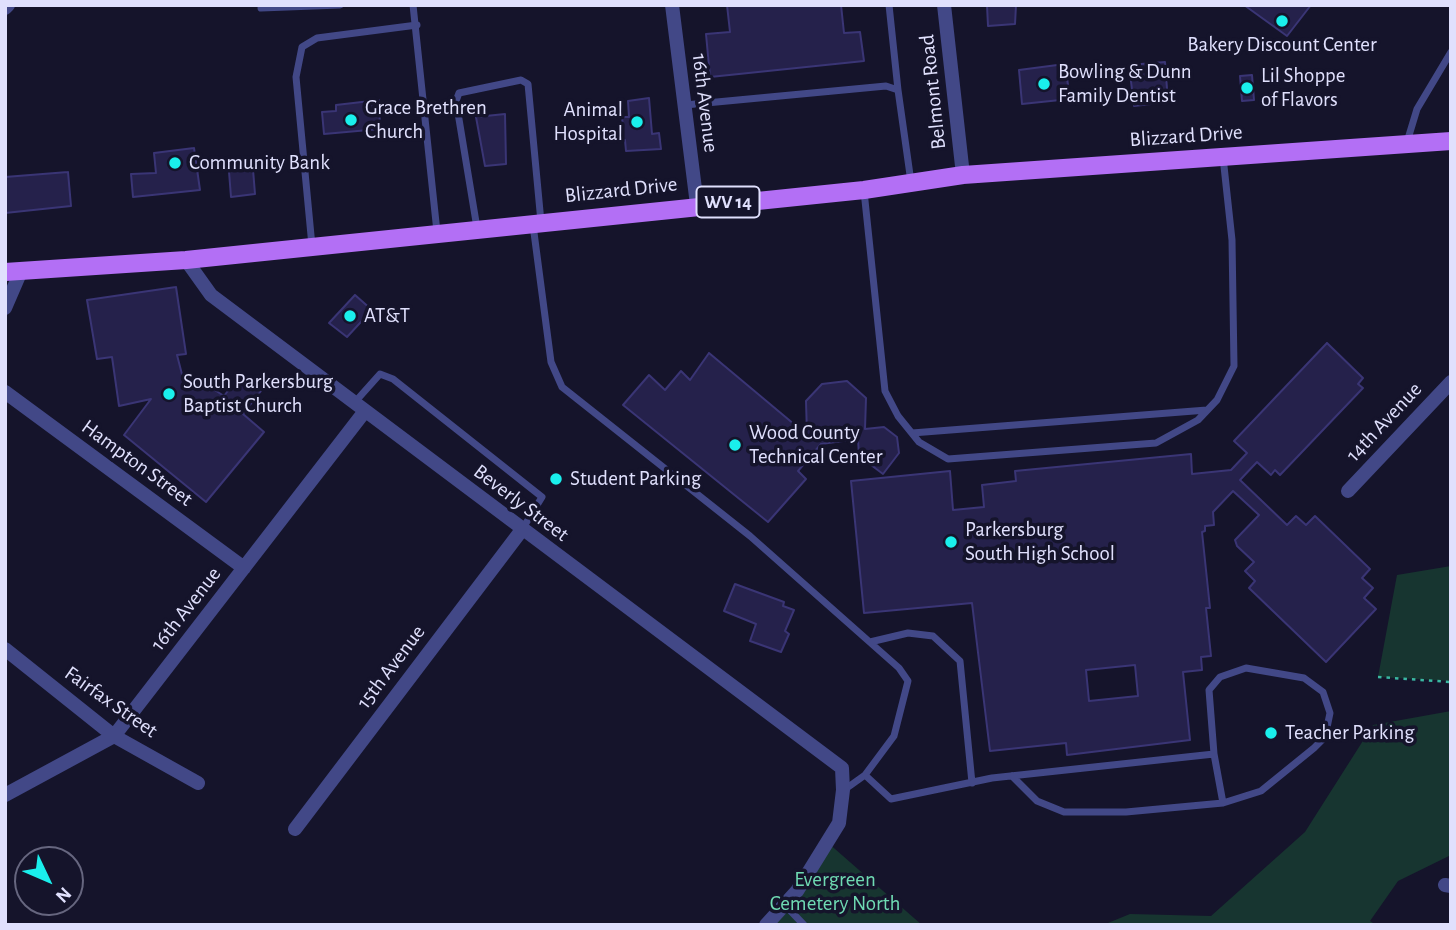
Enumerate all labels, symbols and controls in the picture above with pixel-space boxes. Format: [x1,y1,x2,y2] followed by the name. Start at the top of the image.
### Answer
[1274,13,1290,29] marker: Bakery Discount Center
[1187,32,1377,58] place label: Bakery Discount Center
[914,33,952,151] street label: Belmont Road
[686,52,724,154] street label: 16th Avenue
[1058,59,1192,109] place label: Bowling & Dunn Family Dentist
[1261,63,1345,113] place label: Lil Shoppe of Flavors
[1036,76,1052,92] marker: Bowling & Dunn Family Dentist
[1239,80,1255,96] marker: Lil Shoppe of Flavors
[365,95,487,145] place label: Grace Brethren Church
[554,97,623,147] place label: Animal Hospital
[343,112,359,128] marker: Grace Brethren Church
[629,114,645,130] marker: Animal Hospital
[1129,119,1243,153] street label: Blizzard Drive
[189,150,330,176] place label: Community Bank
[167,155,183,171] marker: Community Bank
[563,172,679,208] street label: Blizzard Drive
[696,186,760,218] road number: WV 14
[364,303,410,329] place label: AT&T
[342,308,358,324] marker: AT&T
[183,369,333,419] place label: South Parkersburg Baptist Church
[1341,377,1427,467] street label: 14th Avenue
[161,386,177,402] marker: South Parkersburg Baptist Church
[77,414,197,512] street label: Hampton Street
[749,420,882,470] place label: Wood County Technical Center
[727,437,743,453] marker: Wood County Technical Center
[468,459,574,547] street label: Beverly Street
[570,466,701,492] place label: Student Parking
[548,471,564,487] marker: Student Parking
[965,517,1115,567] place label: Parkersburg South High School
[943,534,959,550] marker: Parkersburg South High School
[145,562,227,656] street label: 16th Avenue
[351,620,431,714] street label: 15th Avenue
[60,661,162,743] street label: Fairfax Street
[1285,720,1415,746] place label: Teacher Parking
[1263,725,1279,741] marker: Teacher Parking
[14,846,84,916] north arrow
[770,867,900,917] park label: Evergreen Cemetery North
[52,883,74,906] text: N

